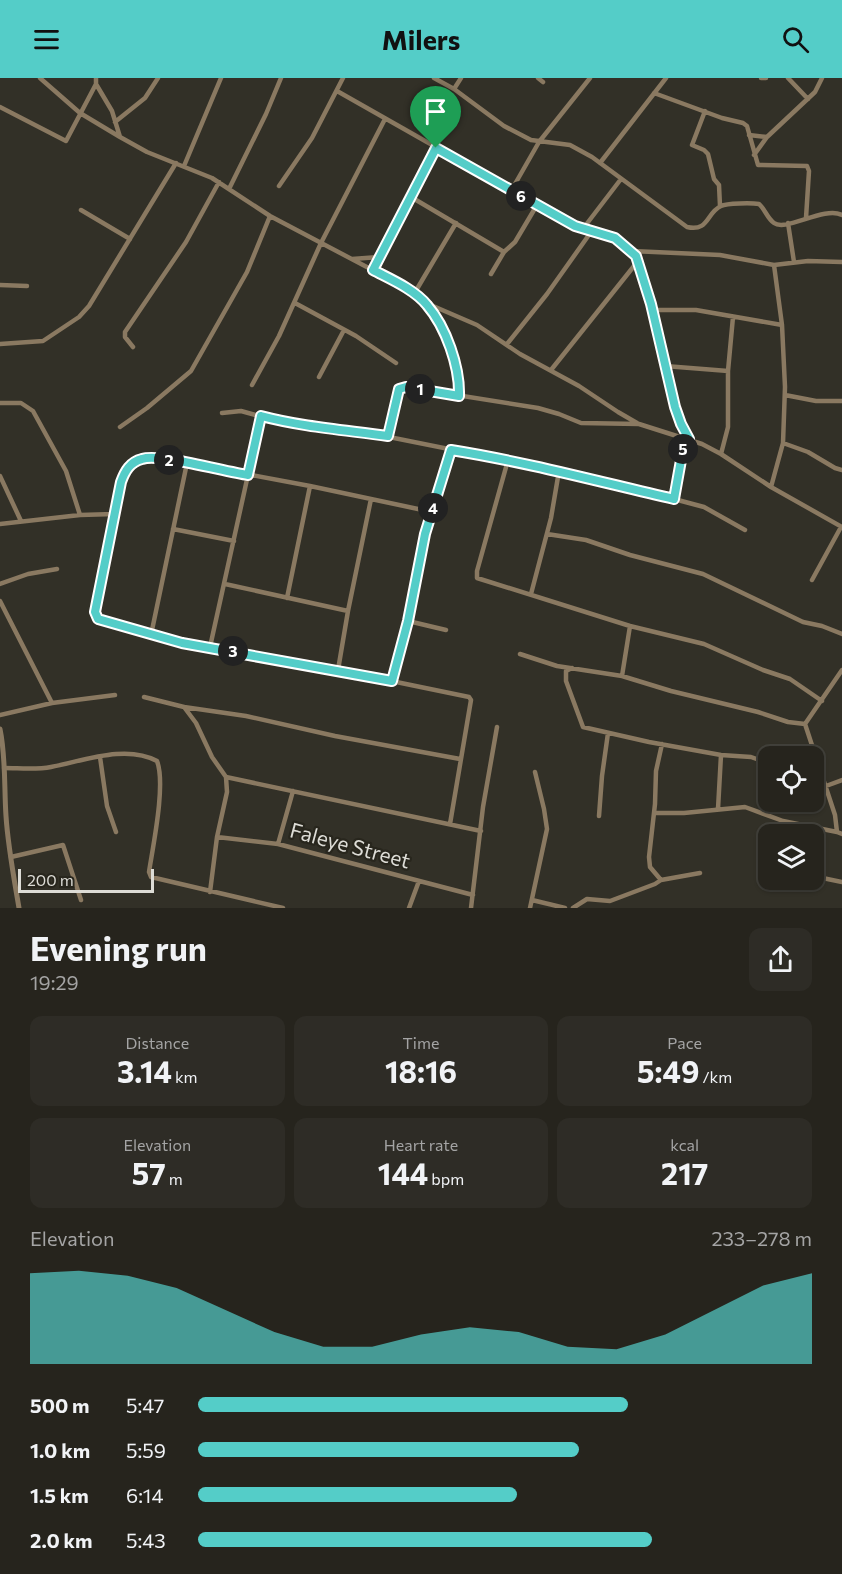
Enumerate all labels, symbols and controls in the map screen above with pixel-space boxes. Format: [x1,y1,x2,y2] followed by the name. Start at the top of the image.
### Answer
[30,23,63,56] icon: menu
[382,23,460,56] text: Milers
[779,23,812,56] icon: search
[410,86,461,148] pin
[419,95,452,128] icon: arrive
[506,181,536,211] pin: 6
[516,186,526,205] text: 6
[405,374,435,404] pin: 1
[416,379,424,398] text: 1
[668,434,698,464] pin: 5
[678,439,688,458] text: 5
[154,445,184,475] pin: 2
[164,450,174,469] text: 2
[418,493,448,523] pin: 4
[428,498,438,517] text: 4
[218,636,248,666] pin: 3
[228,641,238,660] text: 3
[758,746,824,890] map controls
[758,746,824,812] button: locate
[287,816,413,873] street label: Faleye Street
[758,824,824,890] button: layers
[18,866,154,893] scale bar
[27,870,74,889] text: 200 m
[30,927,207,968] text: Evening run
[749,928,812,991] button: share
[30,970,79,994] text: 19:29
[126,1033,189,1052] text: Distance
[403,1033,439,1052] text: Time
[667,1033,702,1052] text: Pace
[117,1052,172,1089] text: 3.14
[385,1052,457,1089] text: 18:16
[637,1052,699,1089] text: 5:49
[172,1067,198,1086] text: km
[699,1067,732,1086] text: /km
[124,1135,191,1154] text: Elevation
[384,1135,458,1154] text: Heart rate
[670,1135,699,1154] text: kcal
[132,1154,166,1191] text: 57
[378,1154,428,1191] text: 144
[661,1154,708,1191] text: 217
[166,1169,183,1188] text: m
[428,1169,464,1188] text: bpm
[30,1226,115,1250] text: Elevation
[711,1226,812,1250] text: 233–278 m
[30,1393,90,1417] text: 500 m
[126,1393,164,1417] text: 5:47
[30,1438,90,1462] text: 1.0 km
[126,1438,166,1462] text: 5:59
[30,1483,89,1507] text: 1.5 km
[126,1483,163,1507] text: 6:14
[30,1528,92,1552] text: 2.0 km
[126,1528,166,1552] text: 5:43

